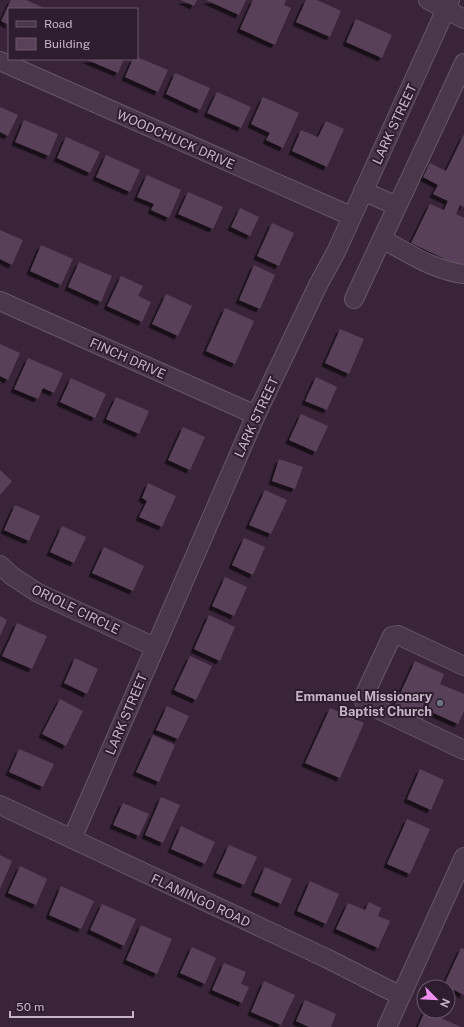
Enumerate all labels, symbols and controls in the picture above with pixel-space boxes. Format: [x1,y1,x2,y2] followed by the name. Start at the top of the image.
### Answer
[8,8,138,60] legend
[44,17,72,31] text: Road
[44,37,90,51] text: Building
[369,81,420,167] street label: LARK STREET
[115,107,237,172] street label: WOODCHUCK DRIVE
[87,335,168,382] street label: FINCH DRIVE
[231,374,282,460] street label: LARK STREET
[29,582,122,637] street label: ORIOLE CIRCLE
[103,671,150,757] street label: LARK STREET
[295,689,433,719] place label: Emmanuel Missionary Baptist Church
[435,698,445,708] marker: Emmanuel Missionary Baptist Church
[149,871,253,930] street label: FLAMINGO ROAD
[416,979,456,1019] north arrow
[10,993,133,1019] scale bar
[438,997,452,1009] text: N
[16,1000,44,1014] text: 50 m

